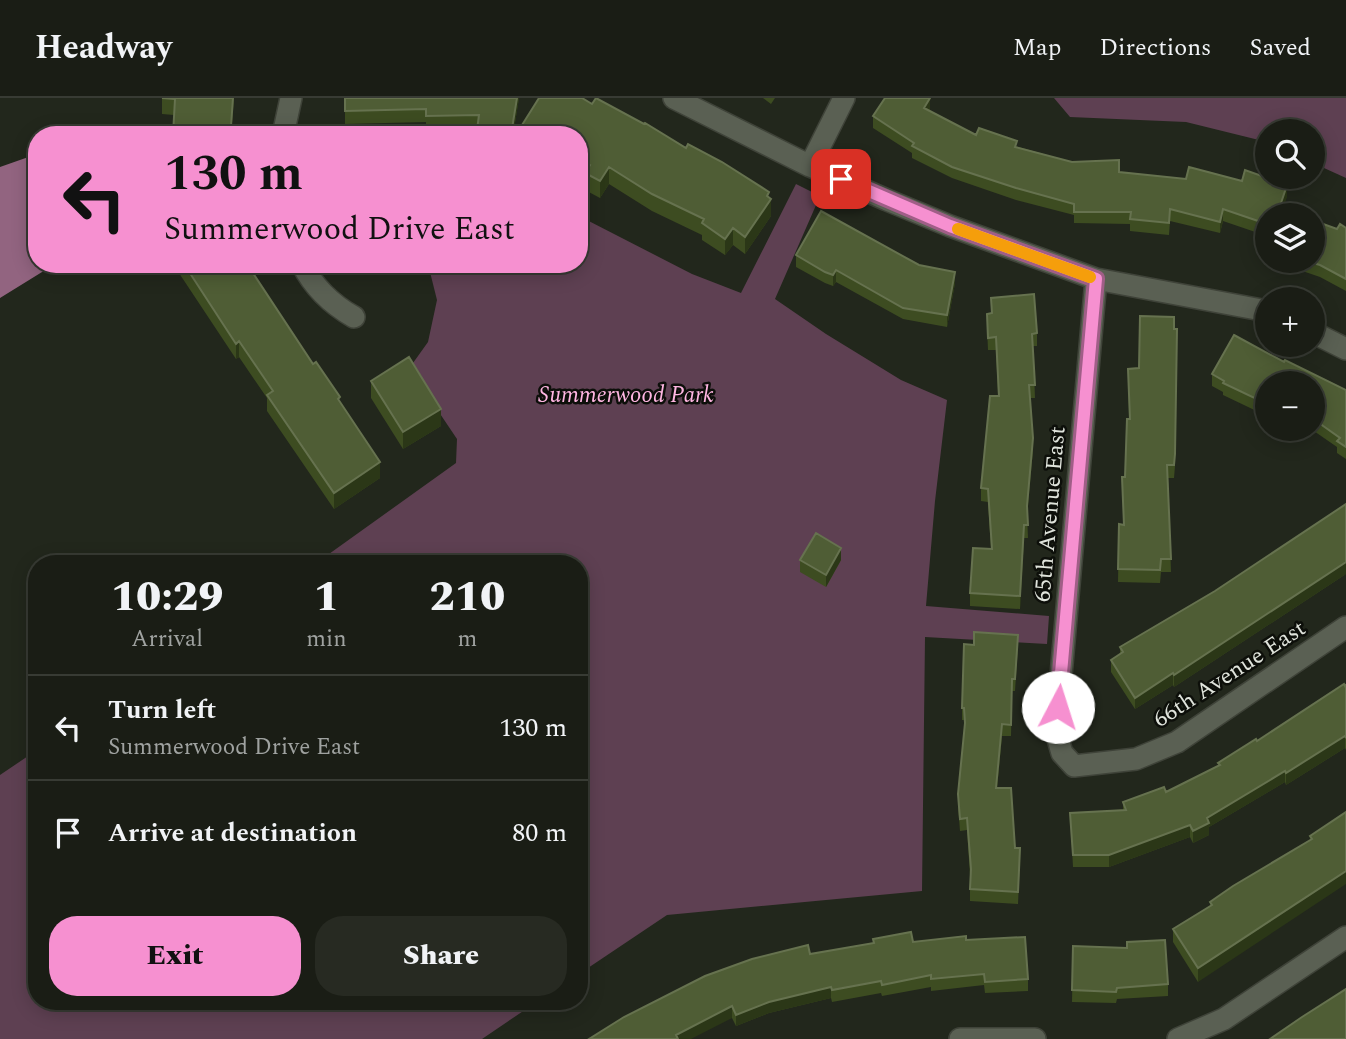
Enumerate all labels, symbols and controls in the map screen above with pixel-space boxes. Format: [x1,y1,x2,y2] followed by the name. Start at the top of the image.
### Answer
[35,23,172,73] text: Headway
[1013,30,1061,66] text: Map
[1099,30,1211,66] text: Directions
[1249,30,1311,66] text: Saved
[1255,119,1325,441] map controls
[1255,119,1325,189] button: search
[164,137,303,212] text: 130 m
[811,149,871,209] pin
[49,154,140,245] icon: left
[822,160,860,198] icon: arrive
[1255,203,1325,273] button: layers
[164,205,515,254] text: Summerwood Drive East
[1255,287,1325,357] button: +
[1255,371,1325,441] button: −
[538,378,714,413] park label: Summerwood Park
[1025,425,1076,603] street label: 65th Avenue East
[111,566,223,629] text: 10:29
[314,566,339,629] text: 1
[429,566,505,629] text: 210
[1146,612,1313,737] street label: 66th Avenue East
[131,622,203,657] text: Arrival
[306,622,347,657] text: min
[457,622,477,657] text: m
[1021,670,1095,744] position arrow
[108,690,216,730] text: Turn left
[499,708,567,748] text: 130 m
[49,709,87,747] icon: left
[108,730,360,765] text: Summerwood Drive East
[108,813,357,853] text: Arrive at destination
[512,813,567,853] text: 80 m
[49,814,87,852] icon: arrive
[49,916,301,996] button: Exit
[315,916,567,996] button: Share

